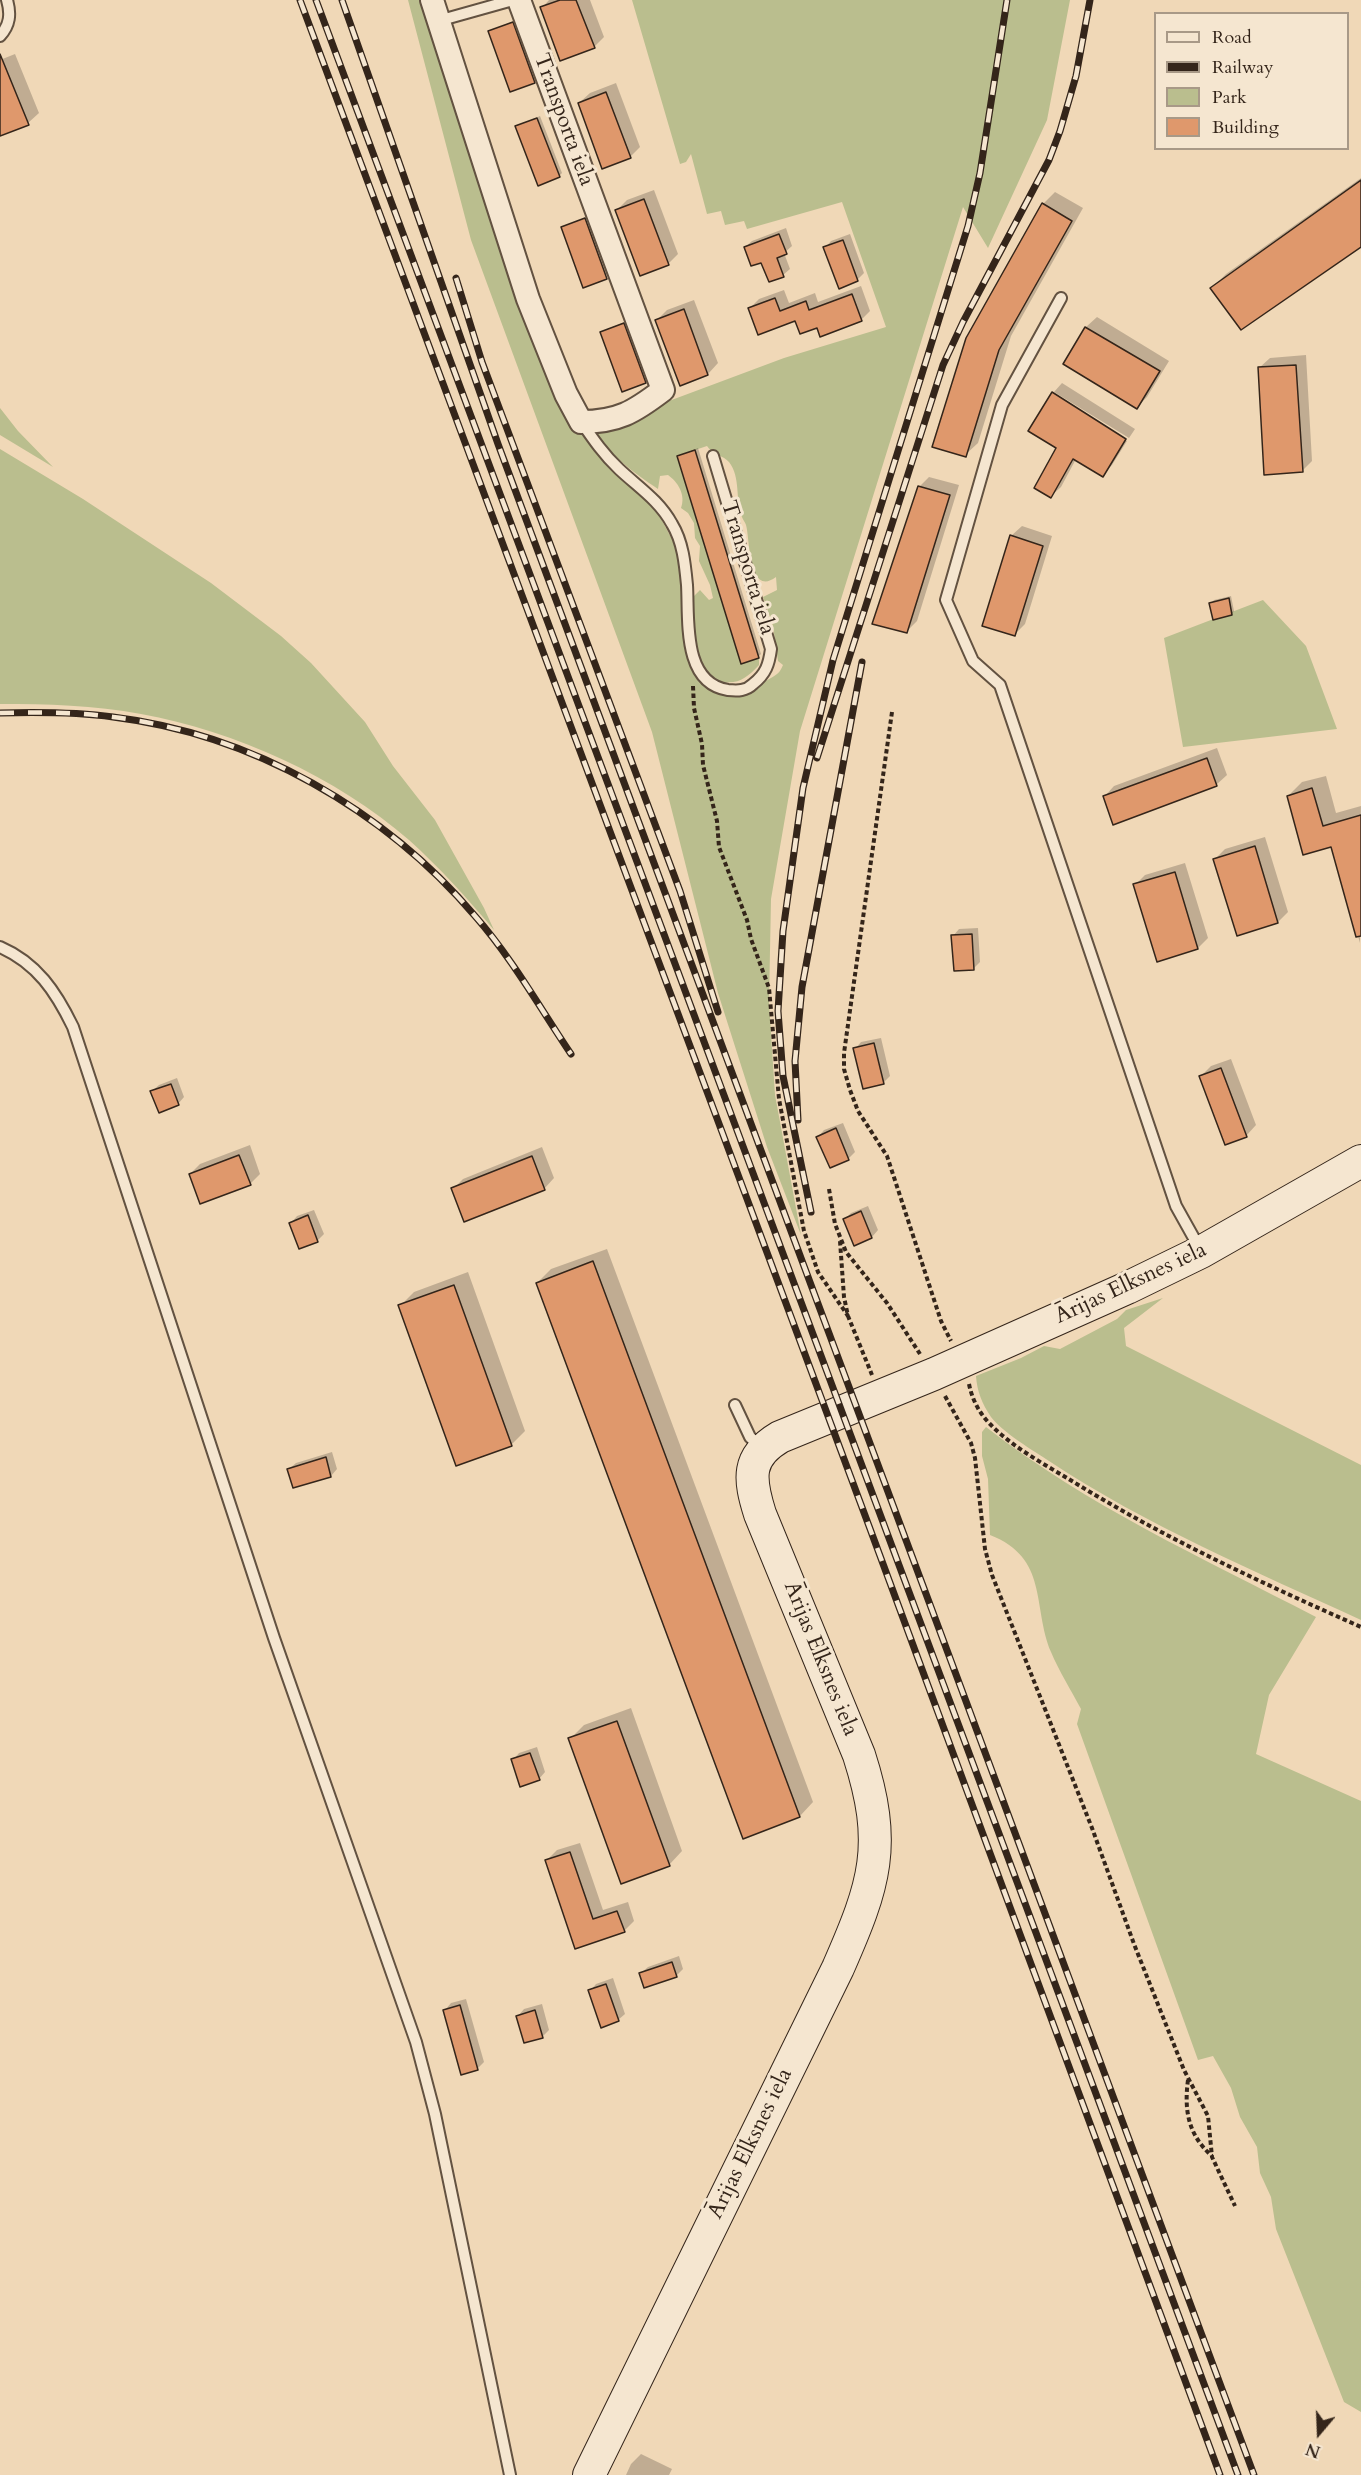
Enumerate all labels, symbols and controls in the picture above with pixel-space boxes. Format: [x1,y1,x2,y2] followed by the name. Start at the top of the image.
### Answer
[1154,12,1349,150] legend
[1212,25,1252,50] text: Road
[527,50,599,190] street label: Transporta iela
[1212,55,1274,80] text: Railway
[1212,85,1247,110] text: Park
[1212,115,1279,140] text: Building
[714,498,780,638] street label: Transporta iela
[1051,1237,1211,1331] street label: Ārijas Elksnes iela
[777,1578,863,1740] street label: Ārijas Elksnes iela
[703,2064,799,2224] street label: Ārijas Elksnes iela
[1289,2403,1349,2463] north arrow
[1303,2437,1323,2463] text: N

